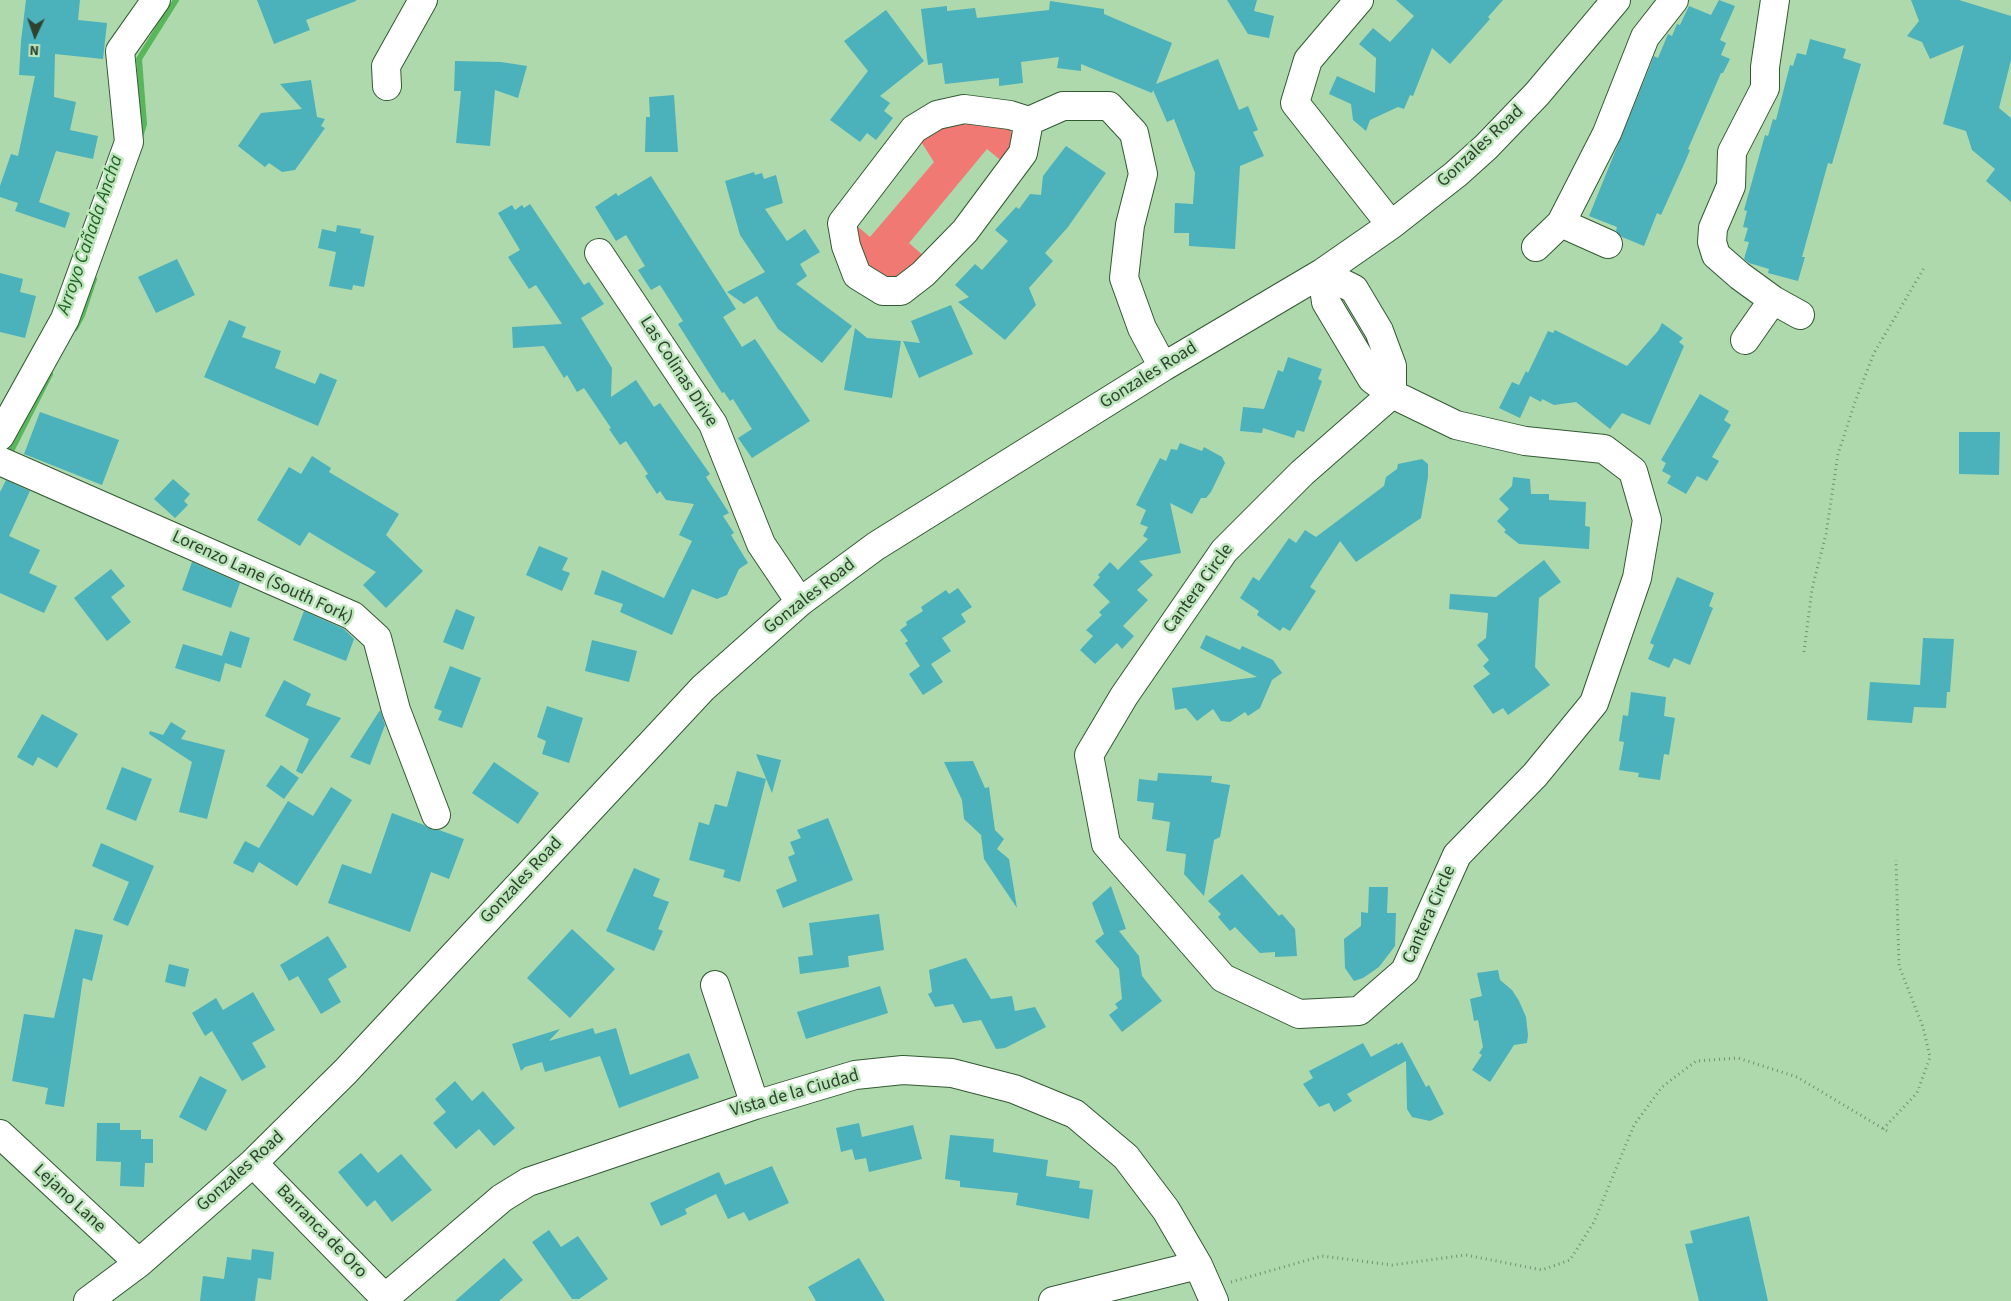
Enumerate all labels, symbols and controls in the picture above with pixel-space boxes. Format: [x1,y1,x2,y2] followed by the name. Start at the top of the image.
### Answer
[10,10,60,60] north arrow
[29,40,39,60] text: N
[1433,101,1529,193] street label: Gonzales Road
[53,152,129,318] water label: Arroyo Cañada Ancha
[634,313,722,431] street label: Las Colinas Drive
[1097,338,1201,414] street label: Gonzales Road
[168,527,356,629] street label: Lorenzo Lane (South Fork)
[1159,540,1239,638] street label: Cantera Circle
[760,555,860,639] street label: Gonzales Road
[476,833,568,929] street label: Gonzales Road
[1399,863,1461,967] street label: Cantera Circle
[728,1065,862,1123] street label: Vista de la Ciudad
[193,1127,289,1217] street label: Gonzales Road
[28,1160,110,1238] street label: Lejano Lane
[271,1181,371,1283] street label: Barranca de Oro

